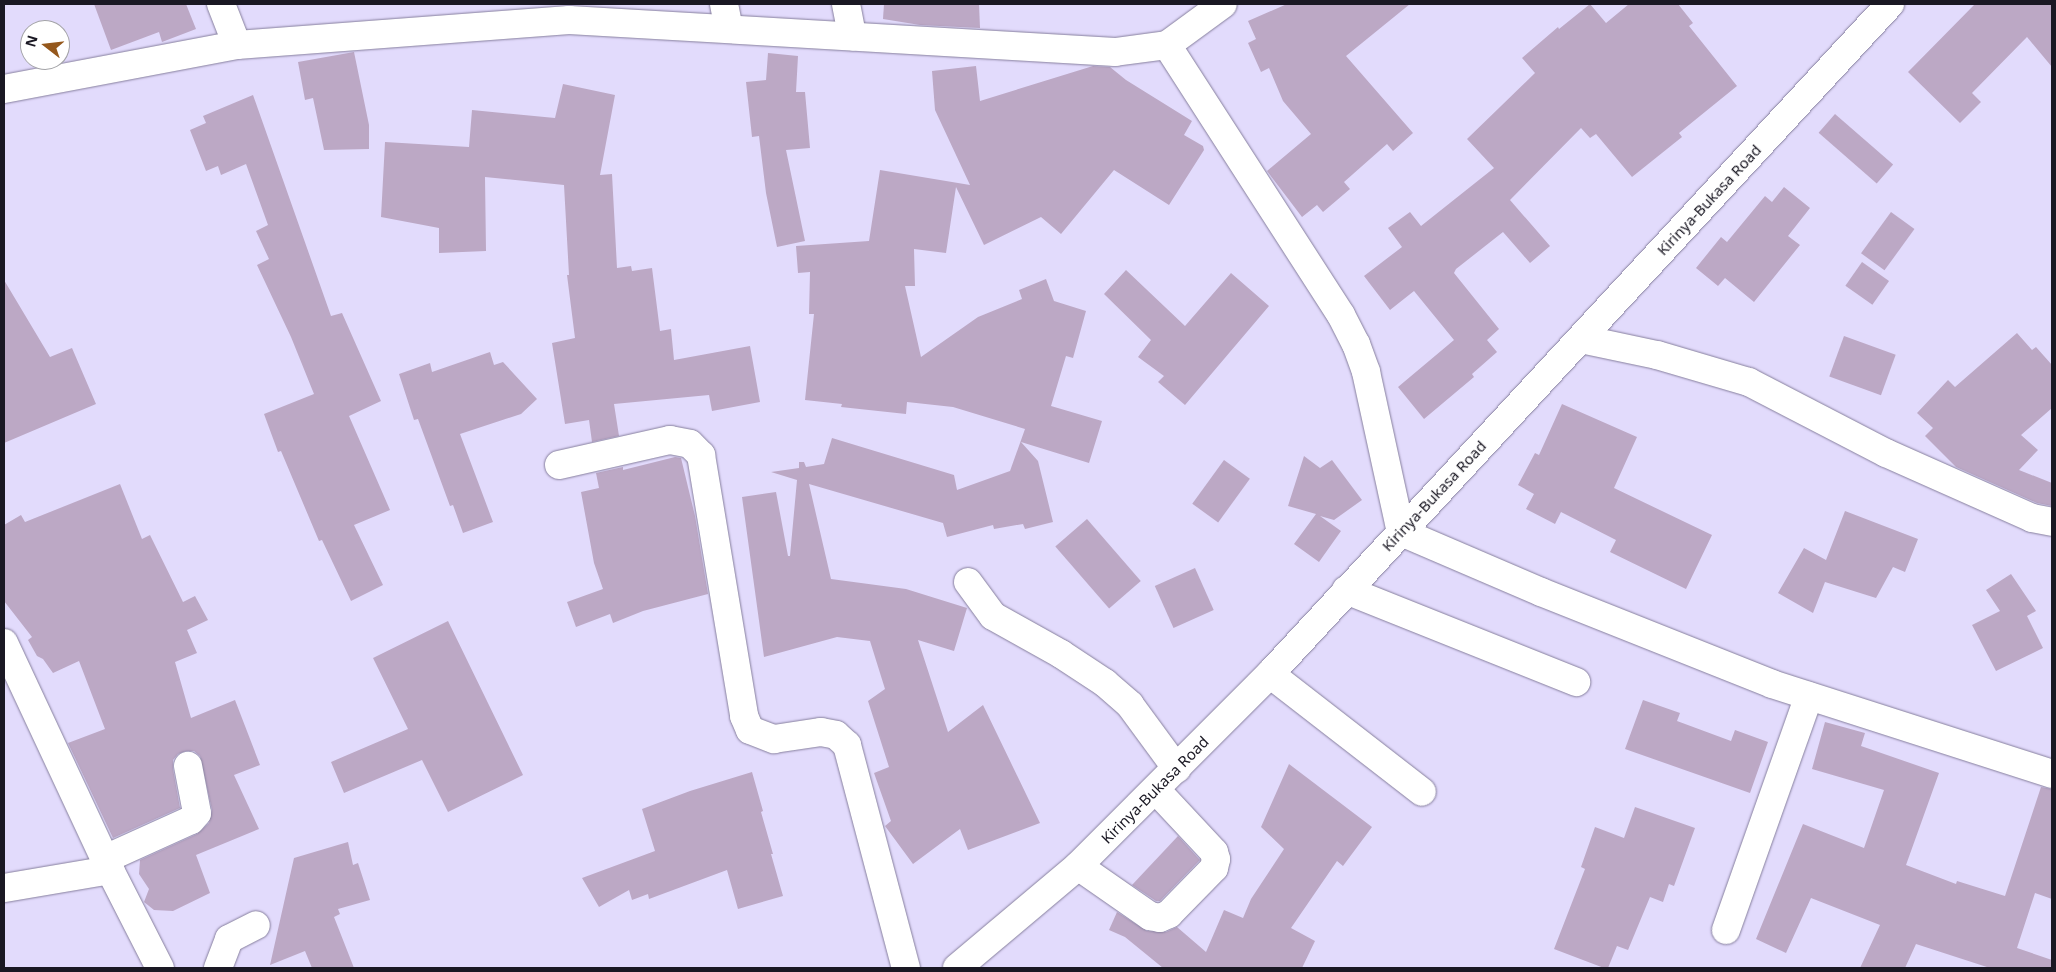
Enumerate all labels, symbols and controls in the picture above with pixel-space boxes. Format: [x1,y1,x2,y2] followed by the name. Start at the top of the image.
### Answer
[20,20,70,70] north arrow
[20,33,42,49] text: N
[1653,141,1765,259] street label: Kirinya-Bukasa Road
[1378,437,1490,555] street label: Kirinya-Bukasa Road
[1098,733,1212,847] street label: Kirinya-Bukasa Road

